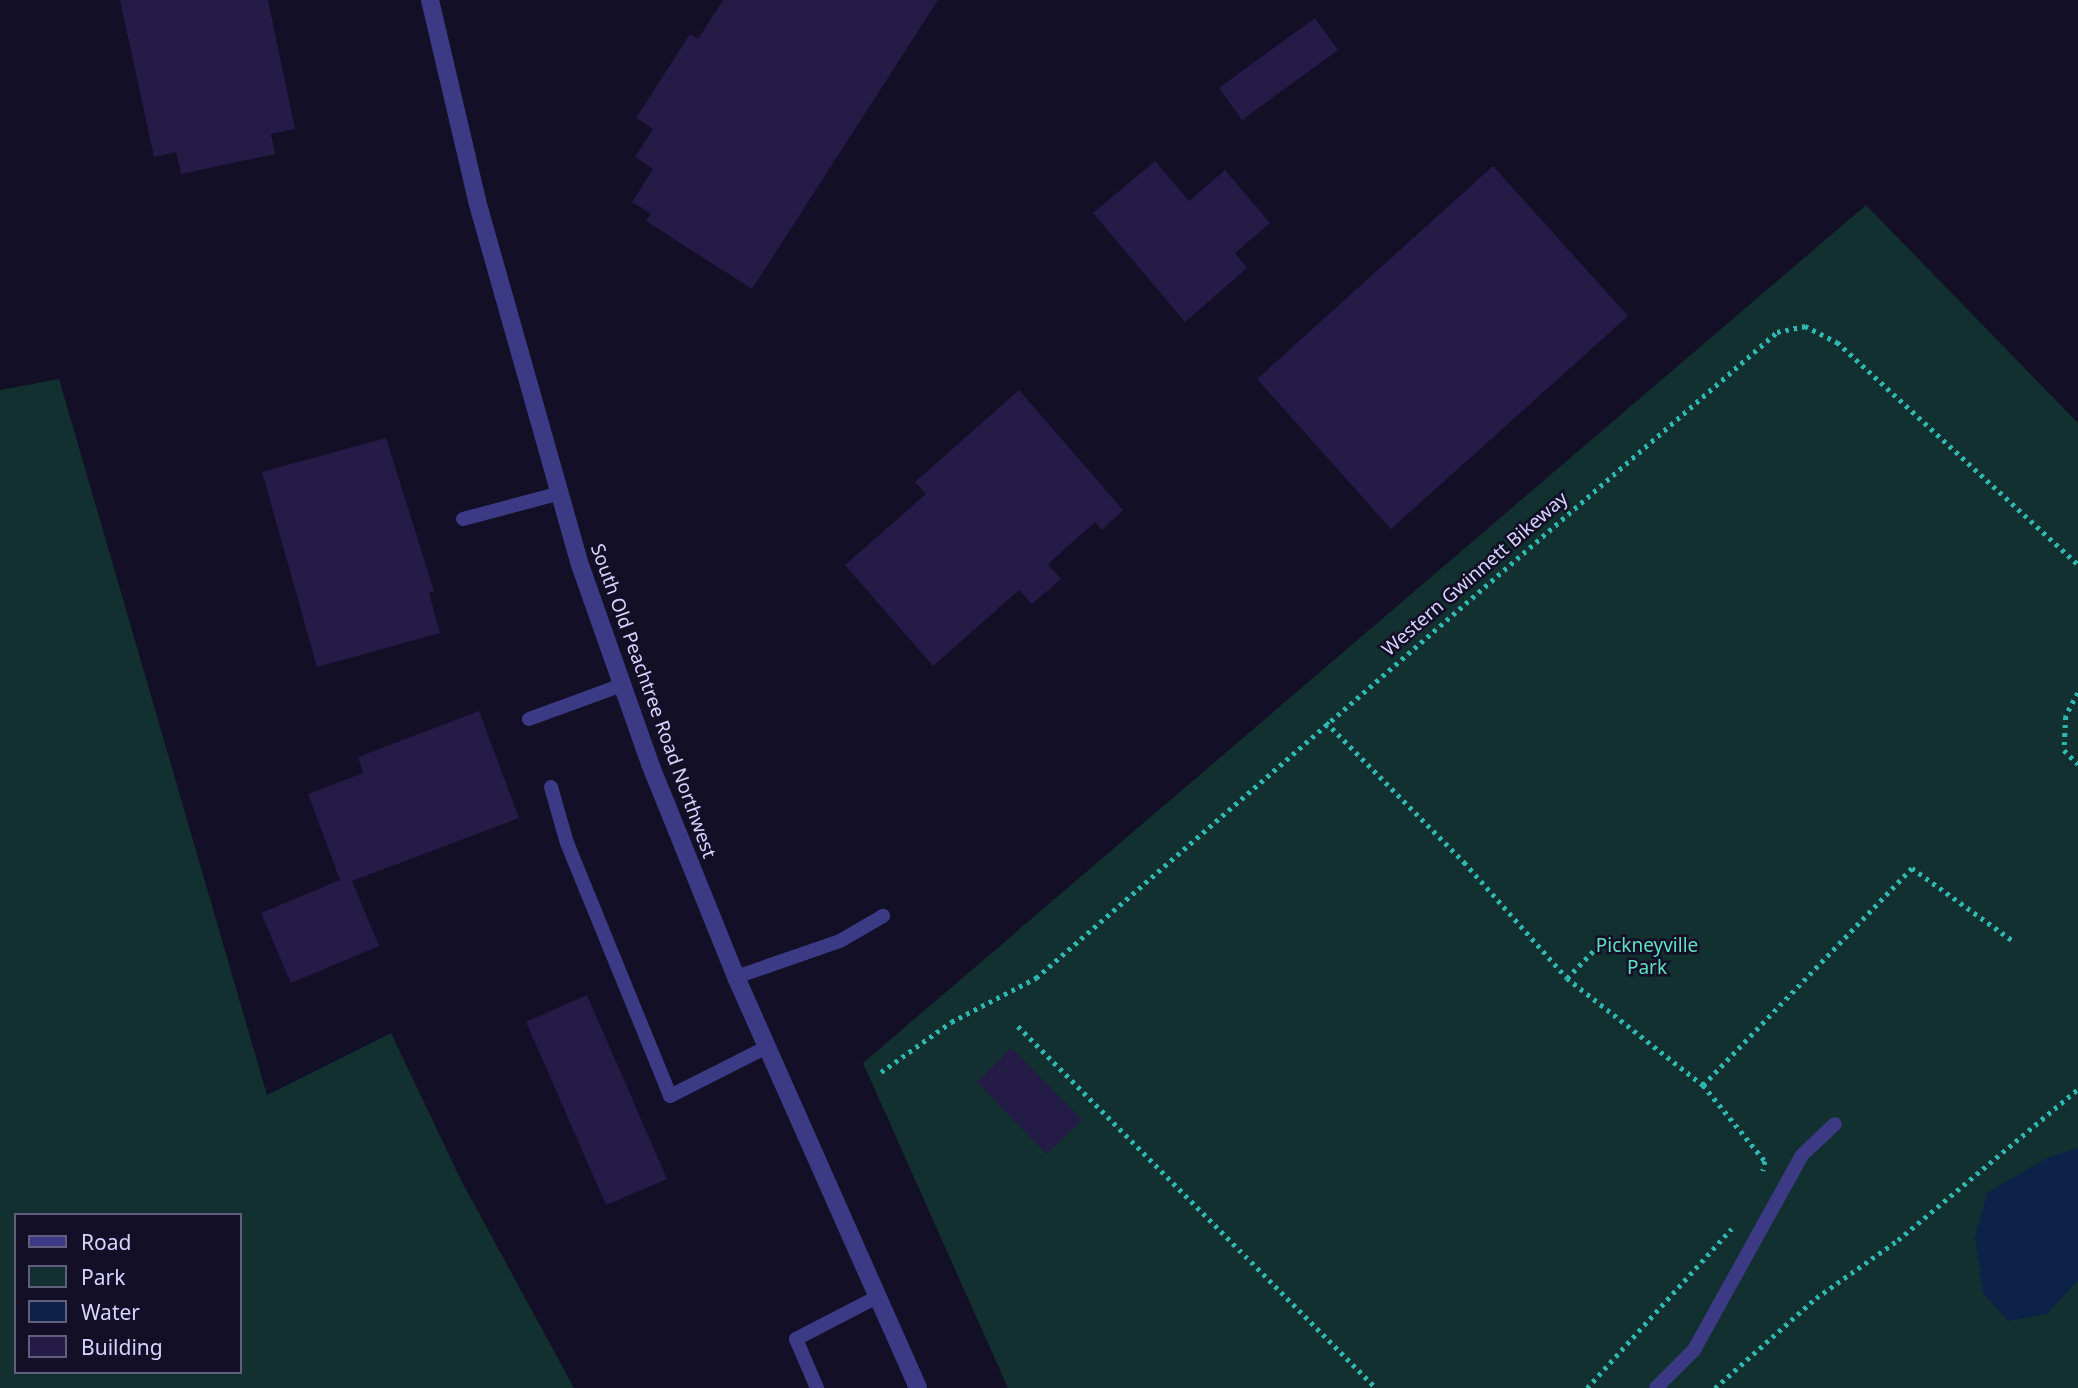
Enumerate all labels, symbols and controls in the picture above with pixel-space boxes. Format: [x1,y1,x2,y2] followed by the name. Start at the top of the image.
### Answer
[1377,487,1573,661] street label: Western Gwinnett Bikeway
[585,541,721,861] street label: South Old Peachtree Road Northwest
[1596,935,1698,979] park label: Pickneyville Park
[14,1213,242,1374] legend
[81,1228,131,1256] text: Road
[81,1263,125,1291] text: Park
[81,1298,140,1326] text: Water
[81,1333,163,1361] text: Building

